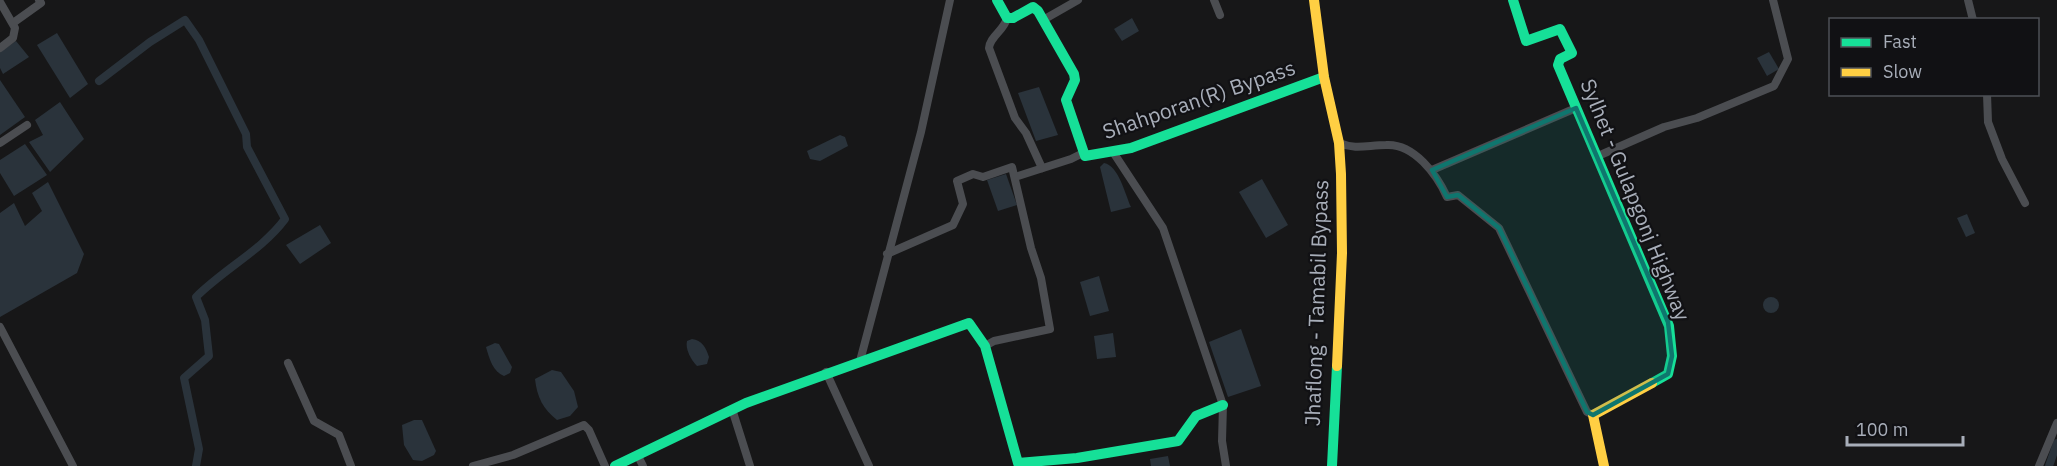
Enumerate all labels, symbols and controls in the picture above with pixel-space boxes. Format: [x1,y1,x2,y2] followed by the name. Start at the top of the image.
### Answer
[1829,18,2039,96] legend
[1883,30,1917,53] text: Fast
[1099,53,1299,145] street label: Shahporan(R) Bypass
[1883,60,1922,83] text: Slow
[1575,75,1698,325] street label: Sylhet - Gulapgonj Highway
[1298,179,1334,427] street label: Jhaflong - Tamabil Bypass
[1847,409,1962,447] scale bar
[1856,418,1908,441] text: 100 m

